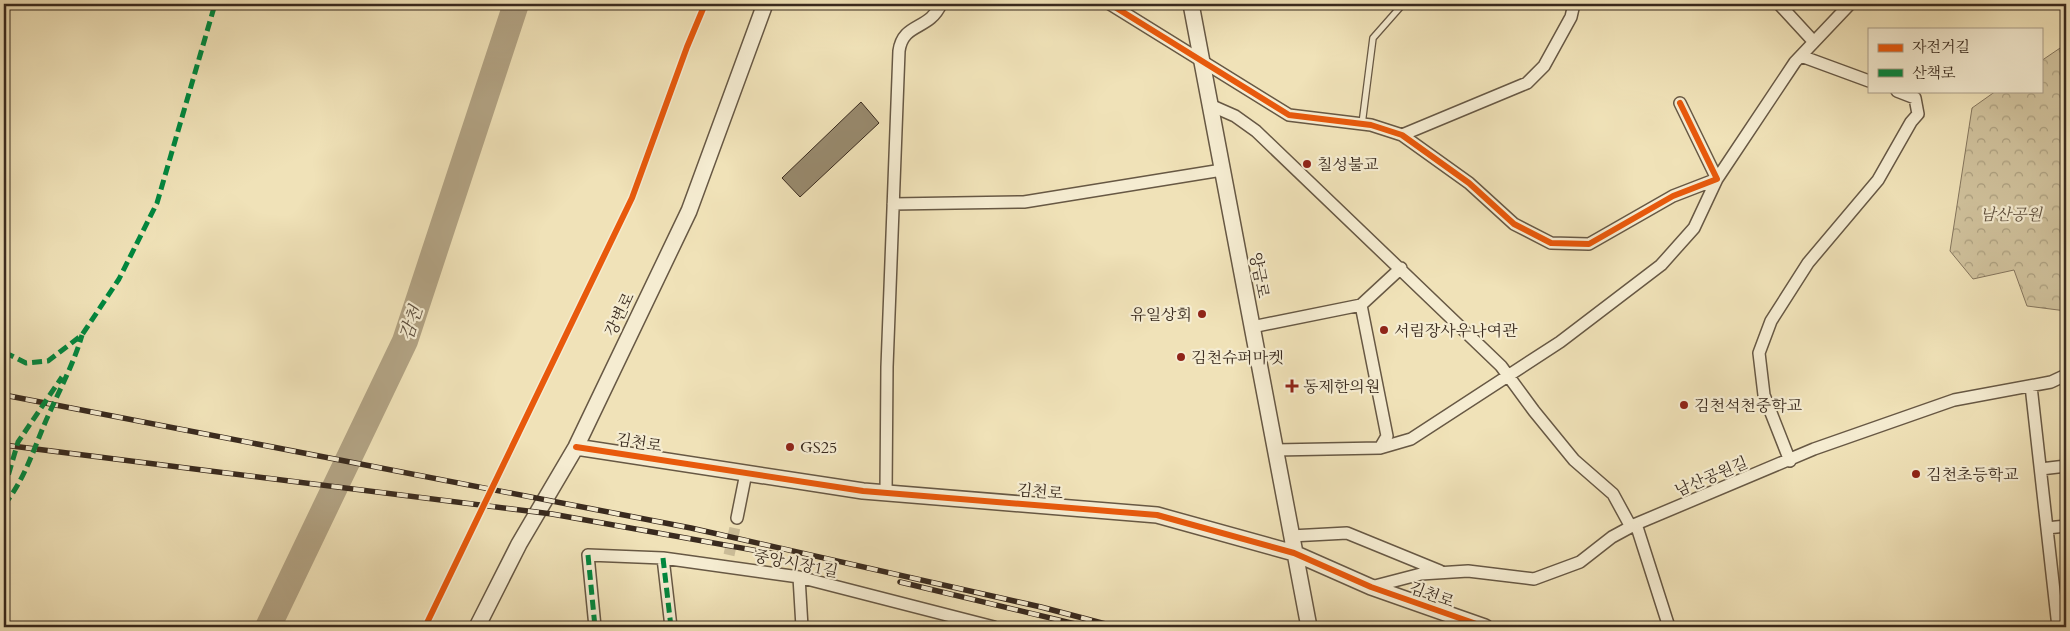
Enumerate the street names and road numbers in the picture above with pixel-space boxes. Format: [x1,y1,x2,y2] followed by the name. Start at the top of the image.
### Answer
[1244,250,1274,301] street label: 양금로
[600,288,640,340] street label: 강변로
[614,428,664,458] street label: 김천로
[1672,452,1751,502] street label: 남산공원길
[1016,479,1065,505] street label: 김천로
[752,545,840,583] street label: 중앙시장1길
[1406,577,1458,613] street label: 김천로

